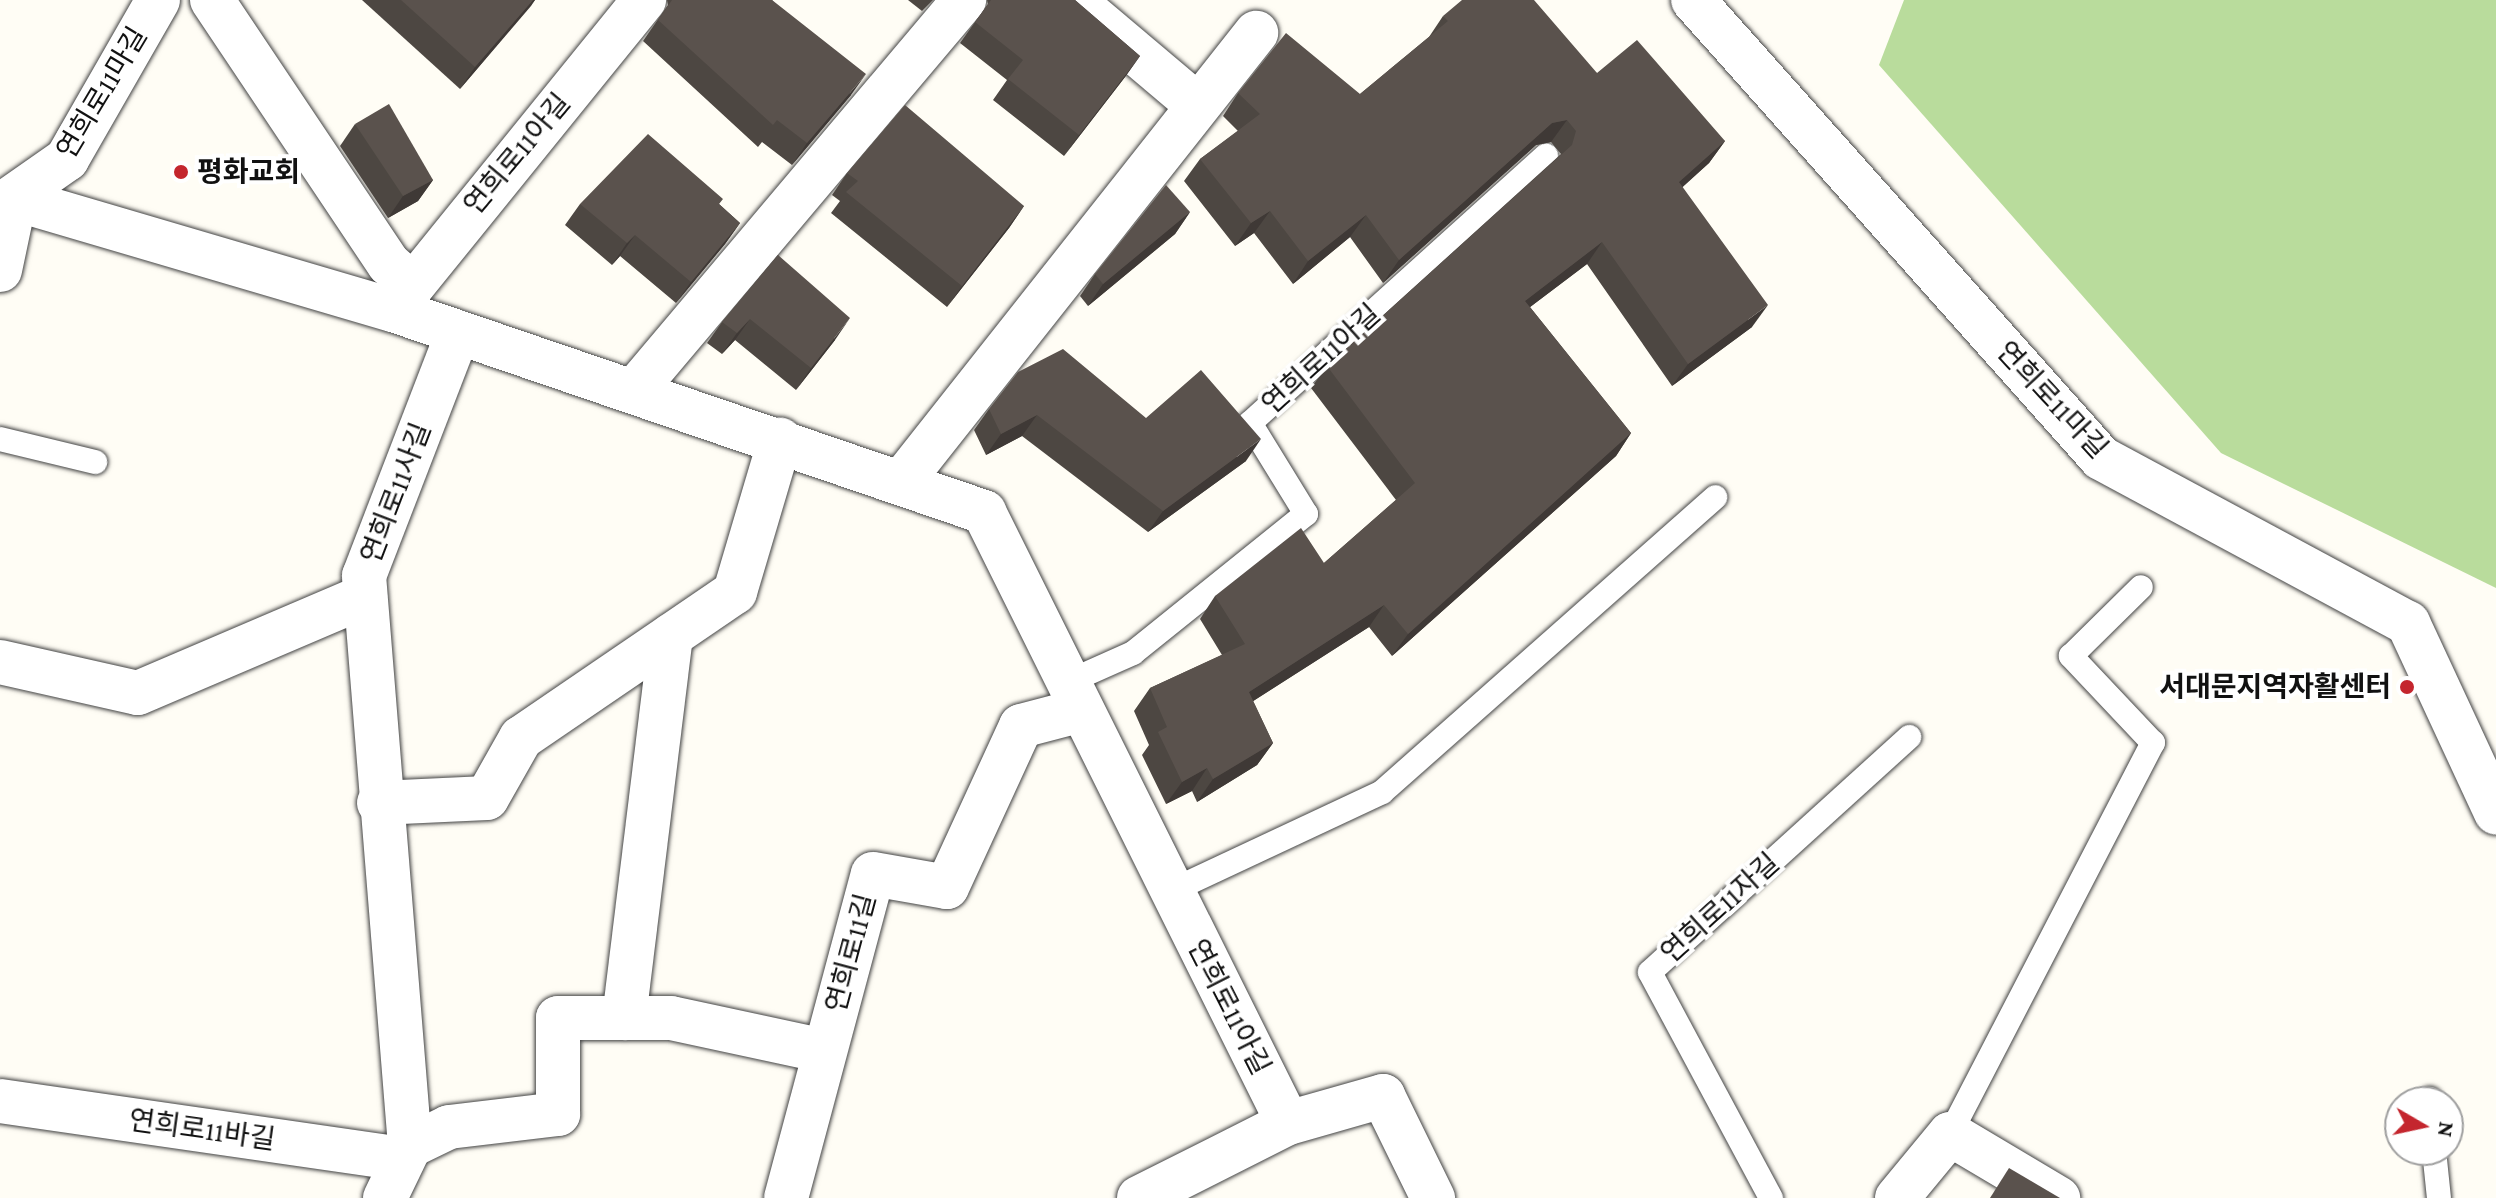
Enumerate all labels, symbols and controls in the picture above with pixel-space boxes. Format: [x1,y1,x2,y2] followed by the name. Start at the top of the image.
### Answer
[50,21,154,165] street label: 연희로11마길
[457,87,577,221] street label: 연희로11아길
[197,155,300,189] place label: 평화교회
[172,163,190,181] marker: 평화교회
[1255,297,1387,421] street label: 연희로11아길
[1989,335,2115,465] street label: 연희로11마길
[354,418,438,568] street label: 연희로11사길
[2159,670,2391,704] place label: 서대문지역자활센터
[2398,678,2416,696] marker: 서대문지역자활센터
[1654,846,1786,970] street label: 연희로11자길
[819,890,883,1016] street label: 연희로11길
[1181,934,1277,1080] street label: 연희로11아길
[2384,1086,2464,1166] north arrow
[127,1103,277,1157] street label: 연희로11바길
[2433,1120,2460,1139] text: N

